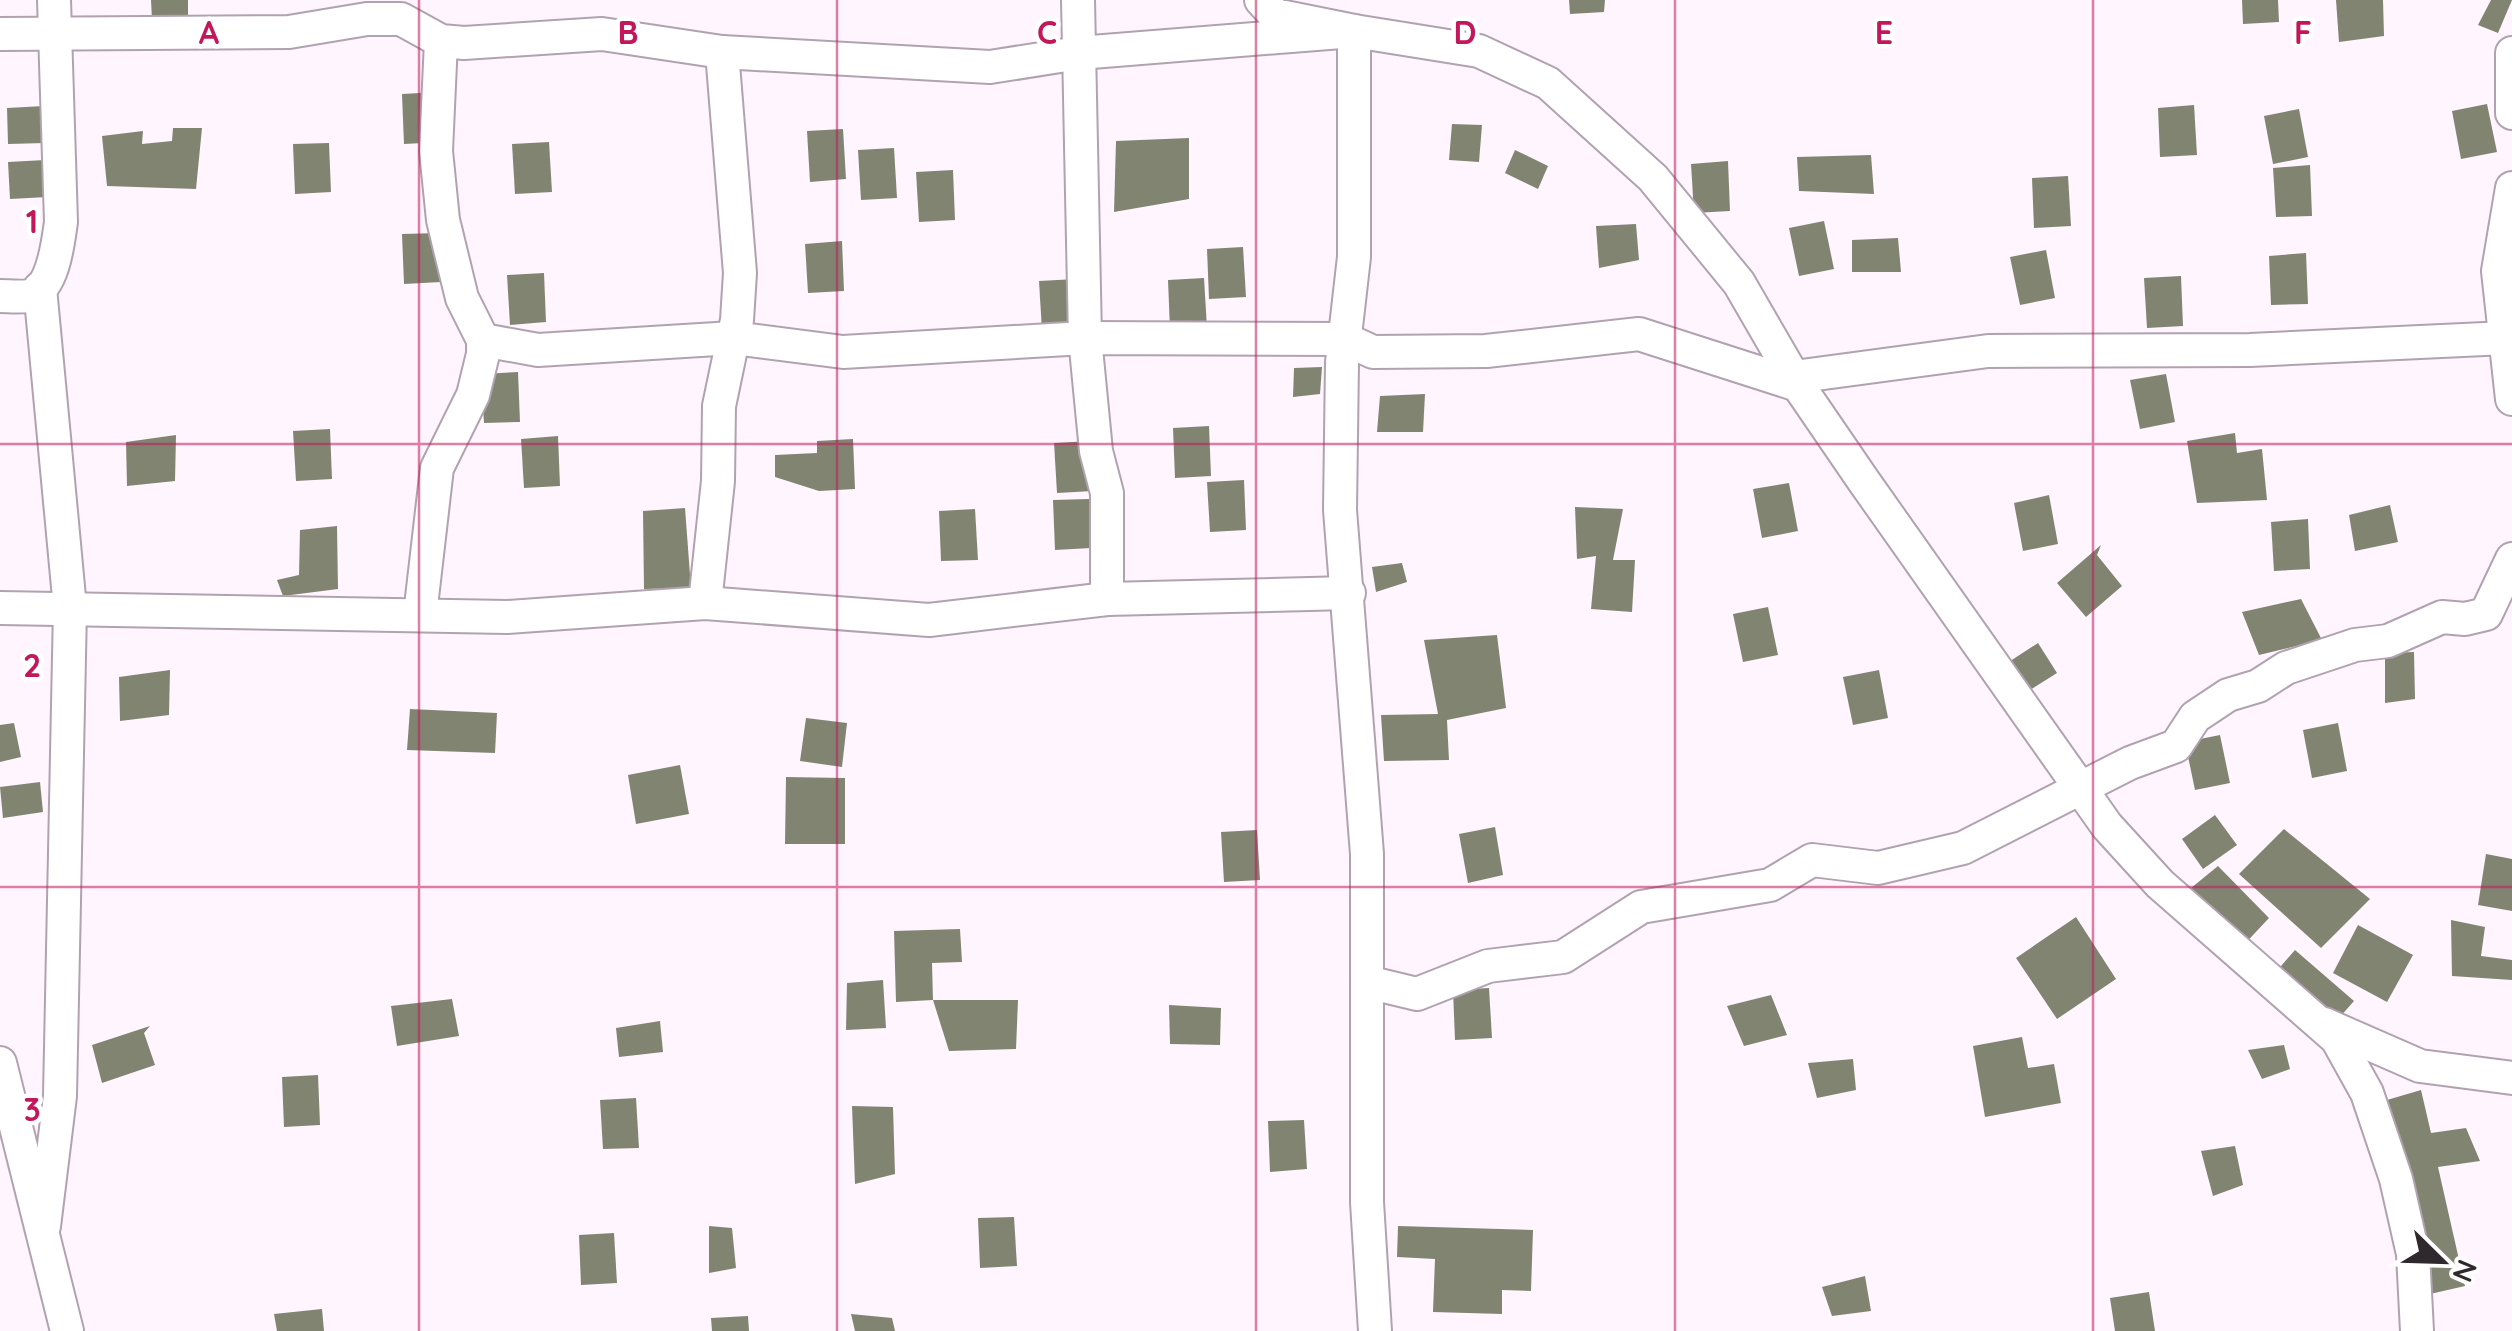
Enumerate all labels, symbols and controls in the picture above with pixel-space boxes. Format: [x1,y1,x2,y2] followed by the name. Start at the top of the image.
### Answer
[199,12,220,52] text: A
[618,12,638,52] text: B
[1037,12,1057,52] text: C
[1454,12,1476,52] text: D
[1875,12,1893,52] text: E
[2294,12,2312,52] text: F
[26,201,38,241] text: 1
[23,645,41,685] text: 2
[23,1089,41,1129] text: 3
[2392,1211,2492,1311] north arrow
[2445,1255,2486,1287] text: N

